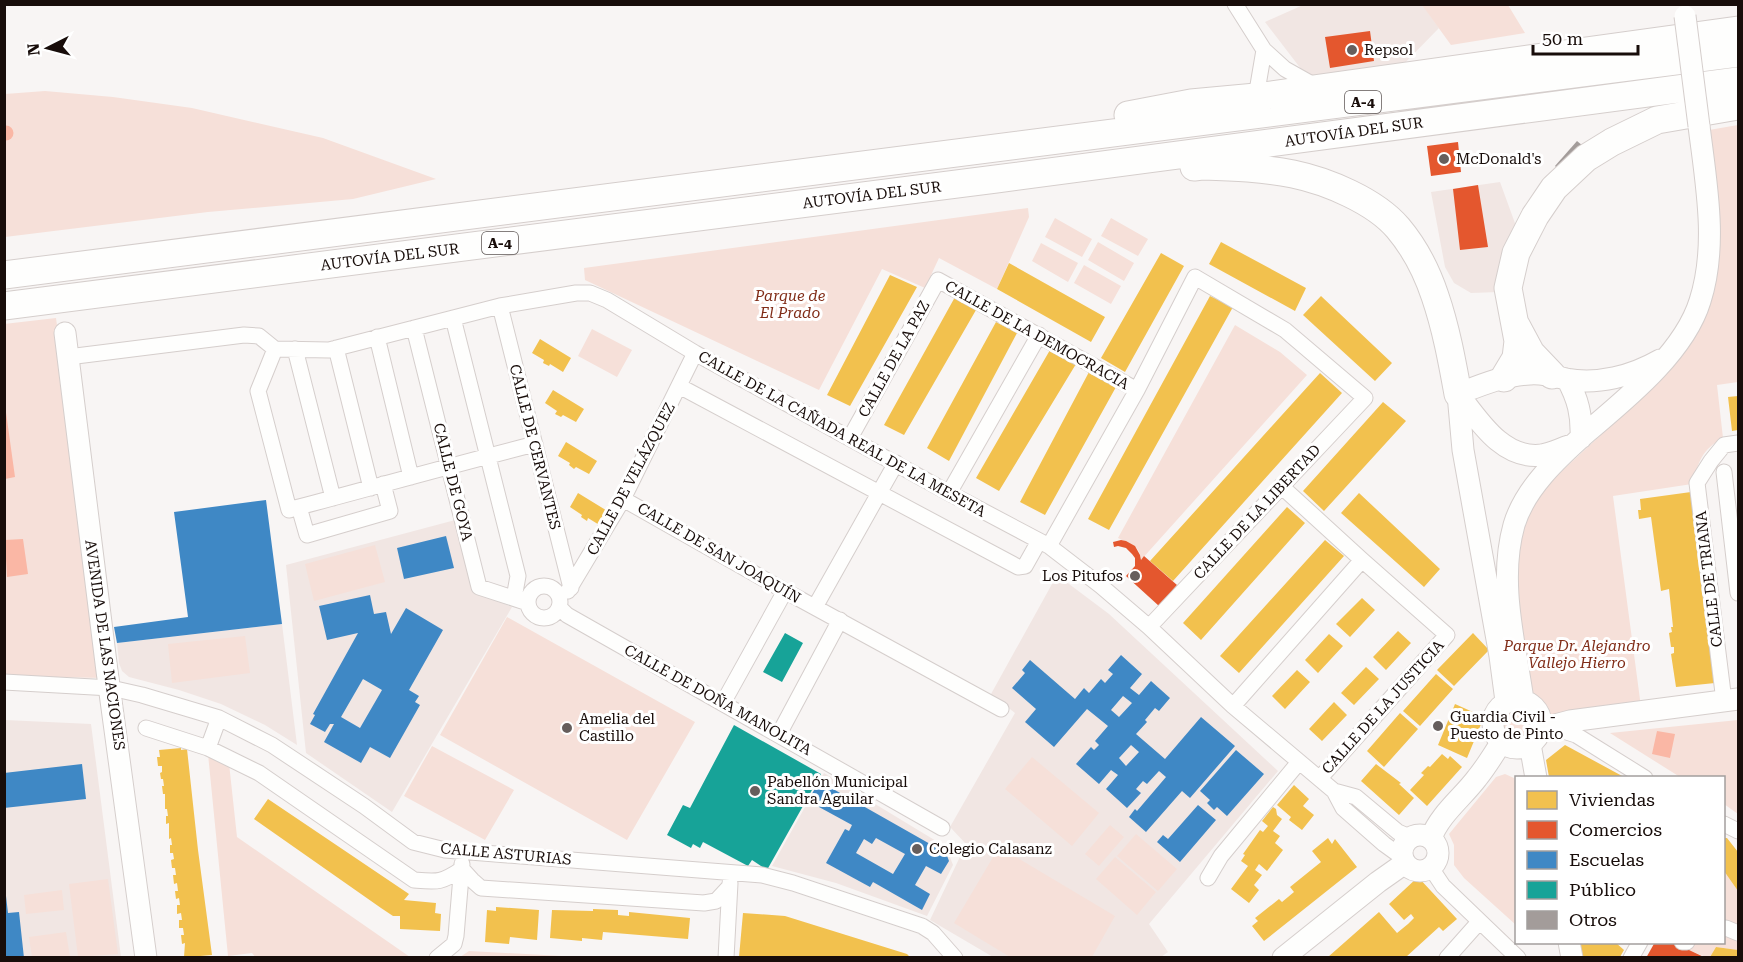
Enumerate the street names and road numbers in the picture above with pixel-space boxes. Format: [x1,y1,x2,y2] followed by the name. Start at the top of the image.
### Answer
[1345,91,1381,113] road number: A-4
[1284,113,1425,151] street label: AUTOVÍA DEL SUR
[802,177,943,212] street label: AUTOVÍA DEL SUR
[482,232,518,254] road number: A-4
[320,239,461,274] street label: AUTOVÍA DEL SUR
[942,277,1133,393] street label: CALLE DE LA DEMOCRACIA
[854,297,934,421] street label: CALLE DE LA PAZ
[695,347,989,521] street label: CALLE DE LA CAÑADA REAL DE LA MESETA
[506,362,564,532] street label: CALLE DE CERVANTES
[583,400,679,558] street label: CALLE DE VELÁZQUEZ
[430,421,477,543] street label: CALLE DE GOYA
[1190,441,1324,583] street label: CALLE DE LA LIBERTAD
[634,499,804,607] street label: CALLE DE SAN JOAQUÍN
[1692,509,1726,648] street label: CALLE DE TRIANA
[81,539,129,751] street label: AVENIDA DE LAS NACIONES
[1318,636,1448,778] street label: CALLE DE LA JUSTICIA
[621,641,815,759] street label: CALLE DE DOÑA MANOLITA
[440,839,572,869] street label: CALLE ASTURIAS

